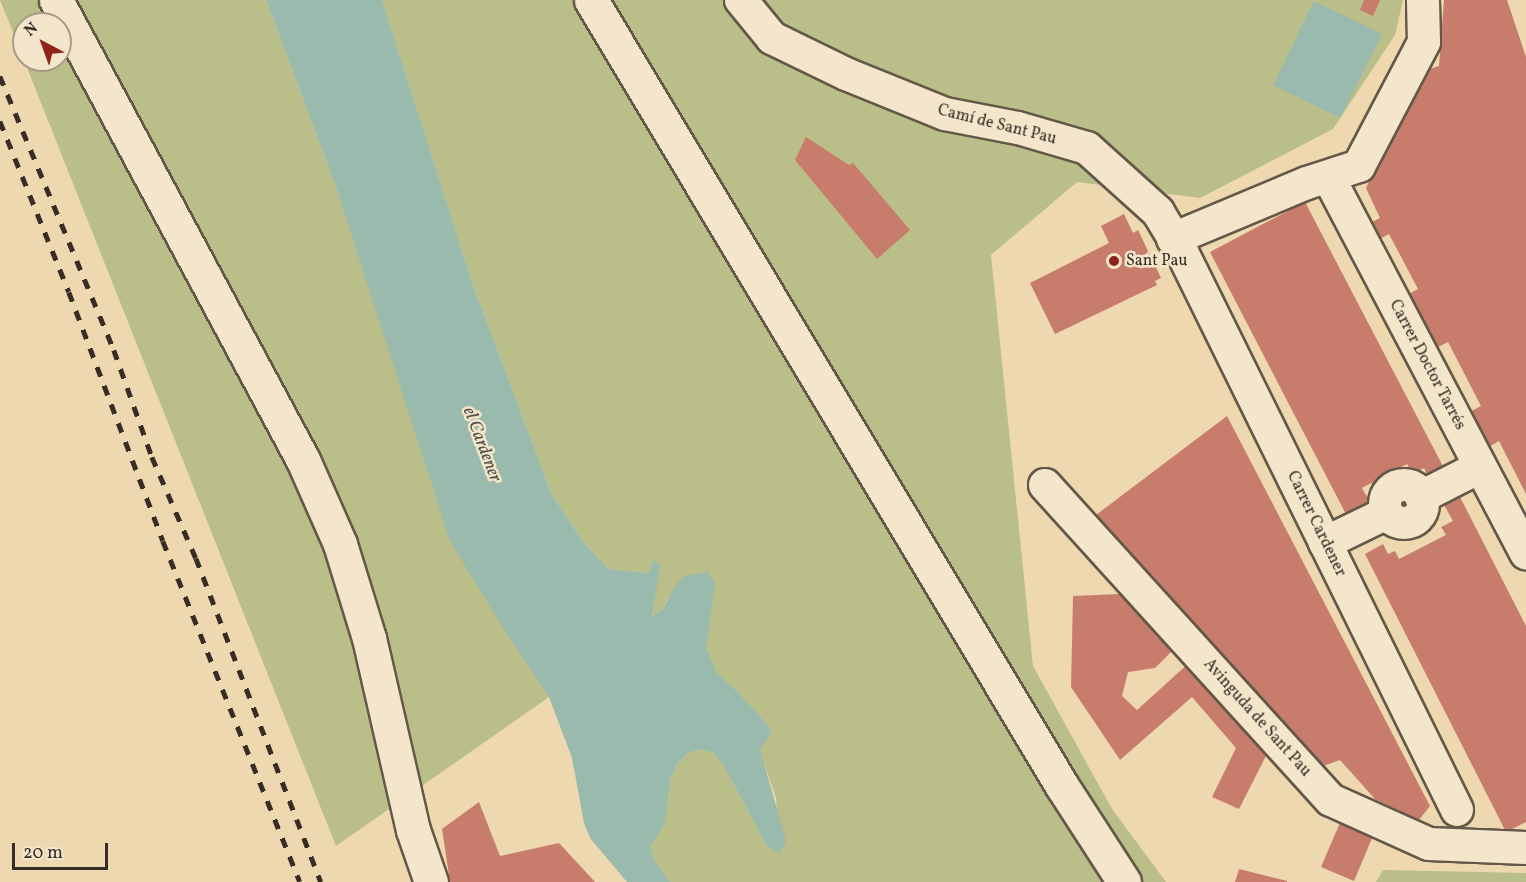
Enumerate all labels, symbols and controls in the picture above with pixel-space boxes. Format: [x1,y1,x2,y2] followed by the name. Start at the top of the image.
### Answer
[12,12,72,72] north arrow
[20,18,43,42] text: N
[936,101,1058,149] street label: Camí de Sant Pau
[1126,251,1187,271] place label: Sant Pau
[1107,254,1121,268] marker: Sant Pau
[1385,297,1469,433] street label: Carrer Doctor Tarrés
[457,405,505,485] water label: el Cardener
[1282,468,1350,580] street label: Carrer Cardener
[1199,655,1315,781] street label: Avinguda de Sant Pau
[15,831,111,869] scale bar
[23,841,63,866] text: 20 m

